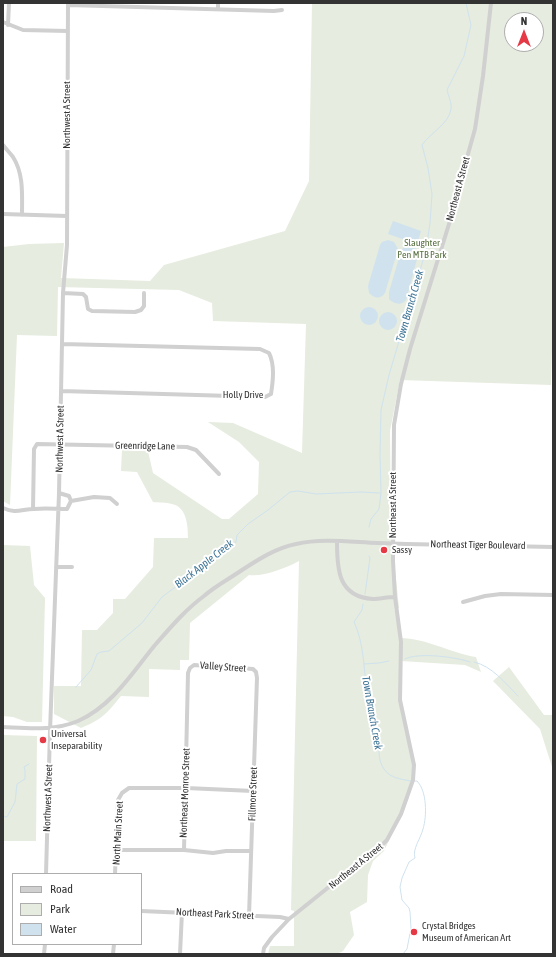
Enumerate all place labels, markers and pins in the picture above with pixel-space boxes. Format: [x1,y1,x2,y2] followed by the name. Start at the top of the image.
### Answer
[392,544,412,556] place label: Sassy
[379,545,389,555] marker: Sassy
[51,728,102,752] place label: Universal Inseparability
[38,735,48,745] marker: Universal Inseparability
[422,920,511,944] place label: Crystal Bridges Museum of American Art
[409,927,419,937] marker: Crystal Bridges Museum of American Art

